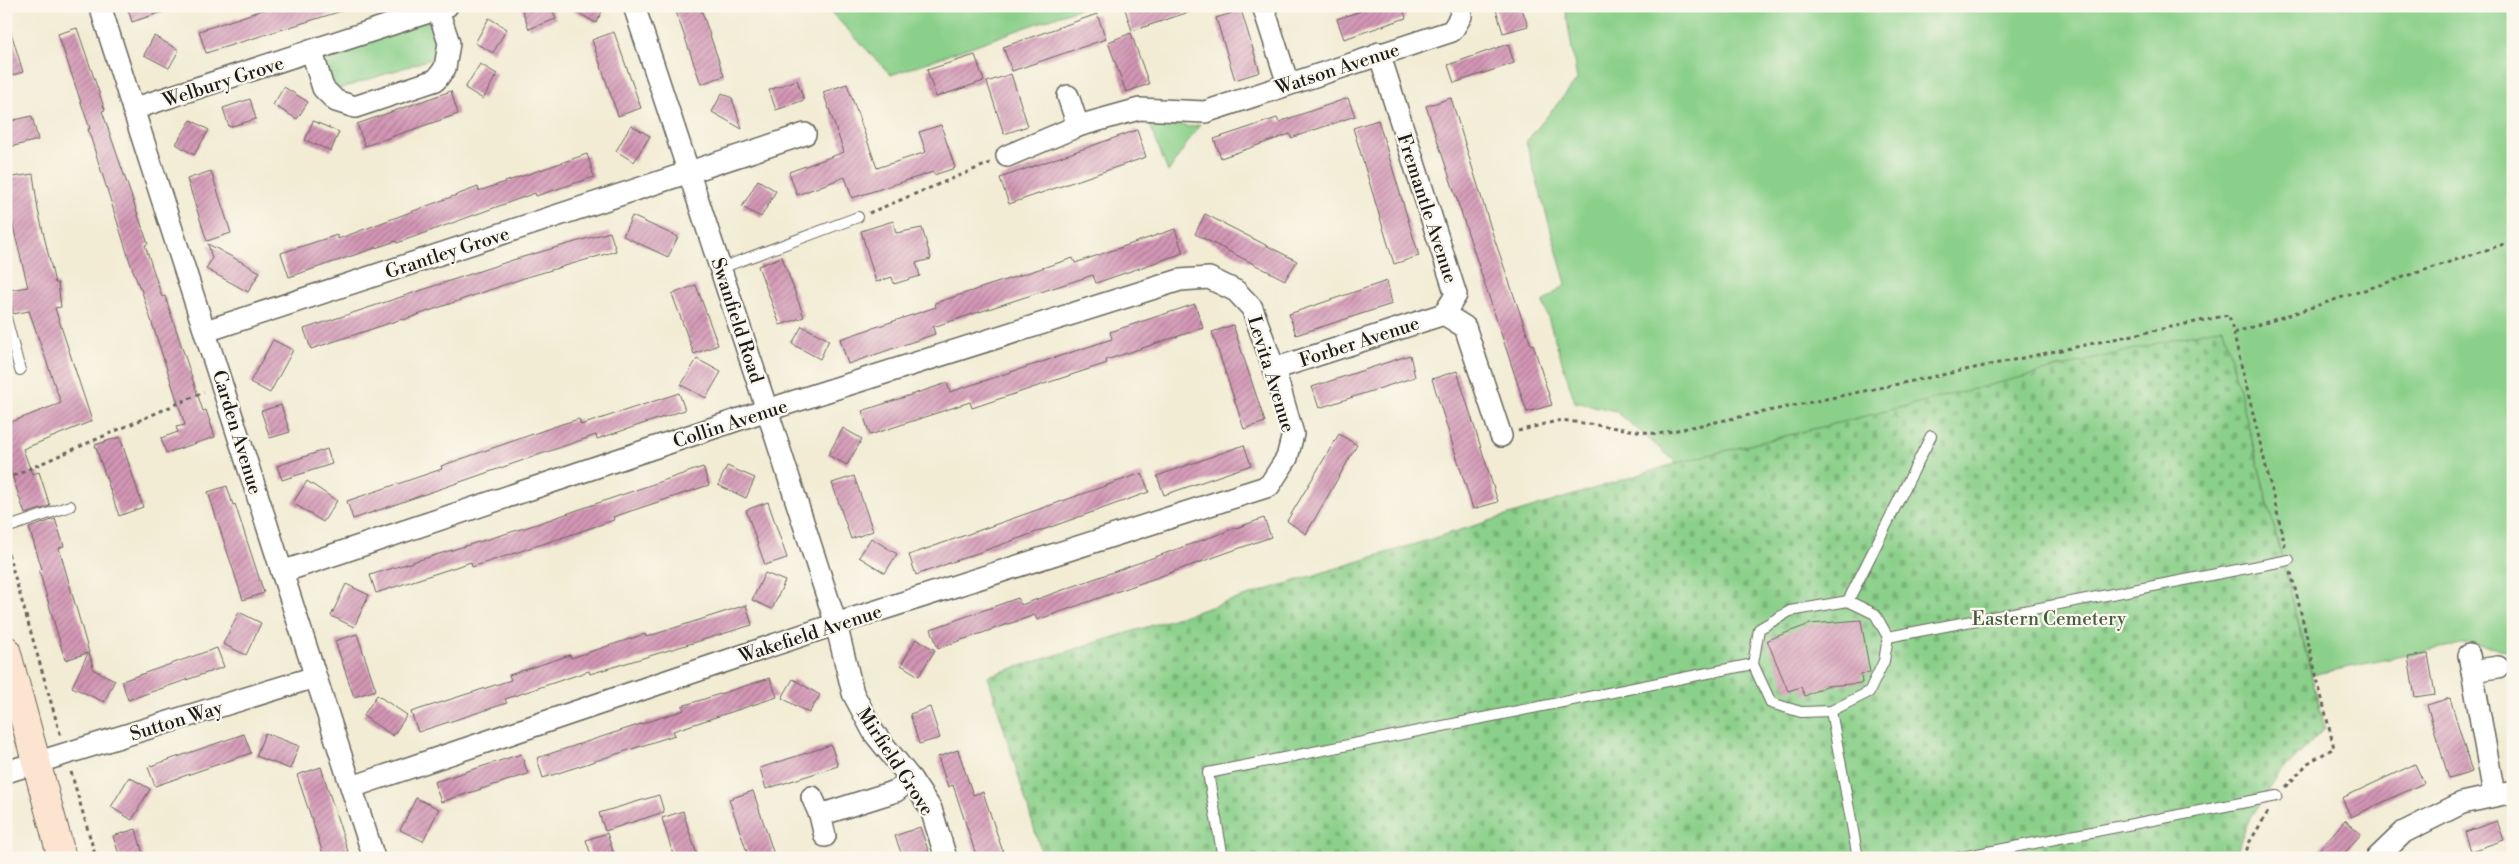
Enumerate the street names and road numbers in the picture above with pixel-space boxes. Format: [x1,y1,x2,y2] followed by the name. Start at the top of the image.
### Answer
[1271,38,1402,101] street label: Watson Avenue
[159,51,287,113] street label: Welbury Grove
[1391,130,1463,286] street label: Fremantle Avenue
[382,222,513,284] street label: Grantley Grove
[705,255,769,386] street label: Swanfield Road
[1296,311,1422,373] street label: Forber Avenue
[1242,313,1300,436] street label: Levita Avenue
[207,367,267,497] street label: Carden Avenue
[670,394,791,454] street label: Collin Avenue
[735,599,885,669] street label: Wakefield Avenue
[127,695,226,746] street label: Sutton Way
[851,703,939,820] street label: Mirfield Grove

